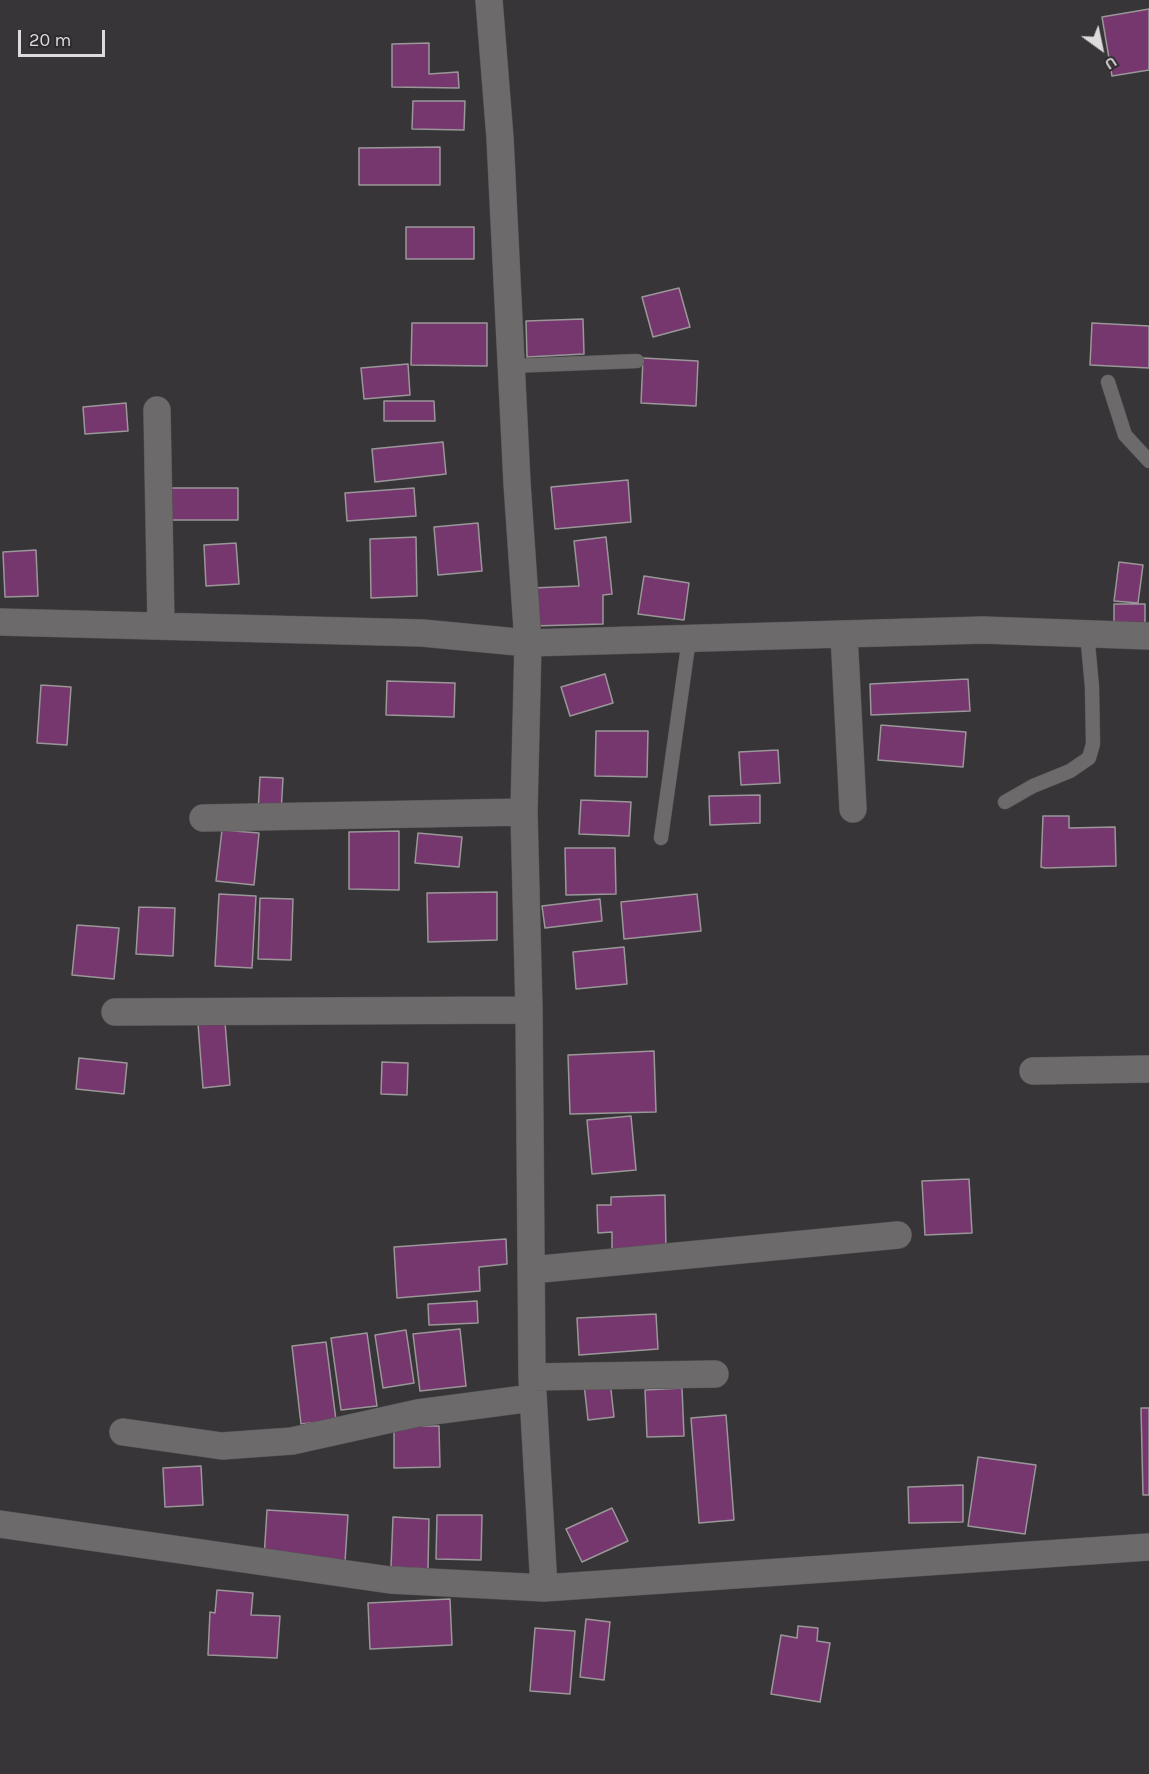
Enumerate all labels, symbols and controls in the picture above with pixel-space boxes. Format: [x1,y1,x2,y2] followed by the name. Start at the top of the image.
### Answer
[21,18,108,56] scale bar
[1071,18,1131,78] north arrow
[29,29,71,51] text: 20 m
[1101,53,1121,74] text: U

